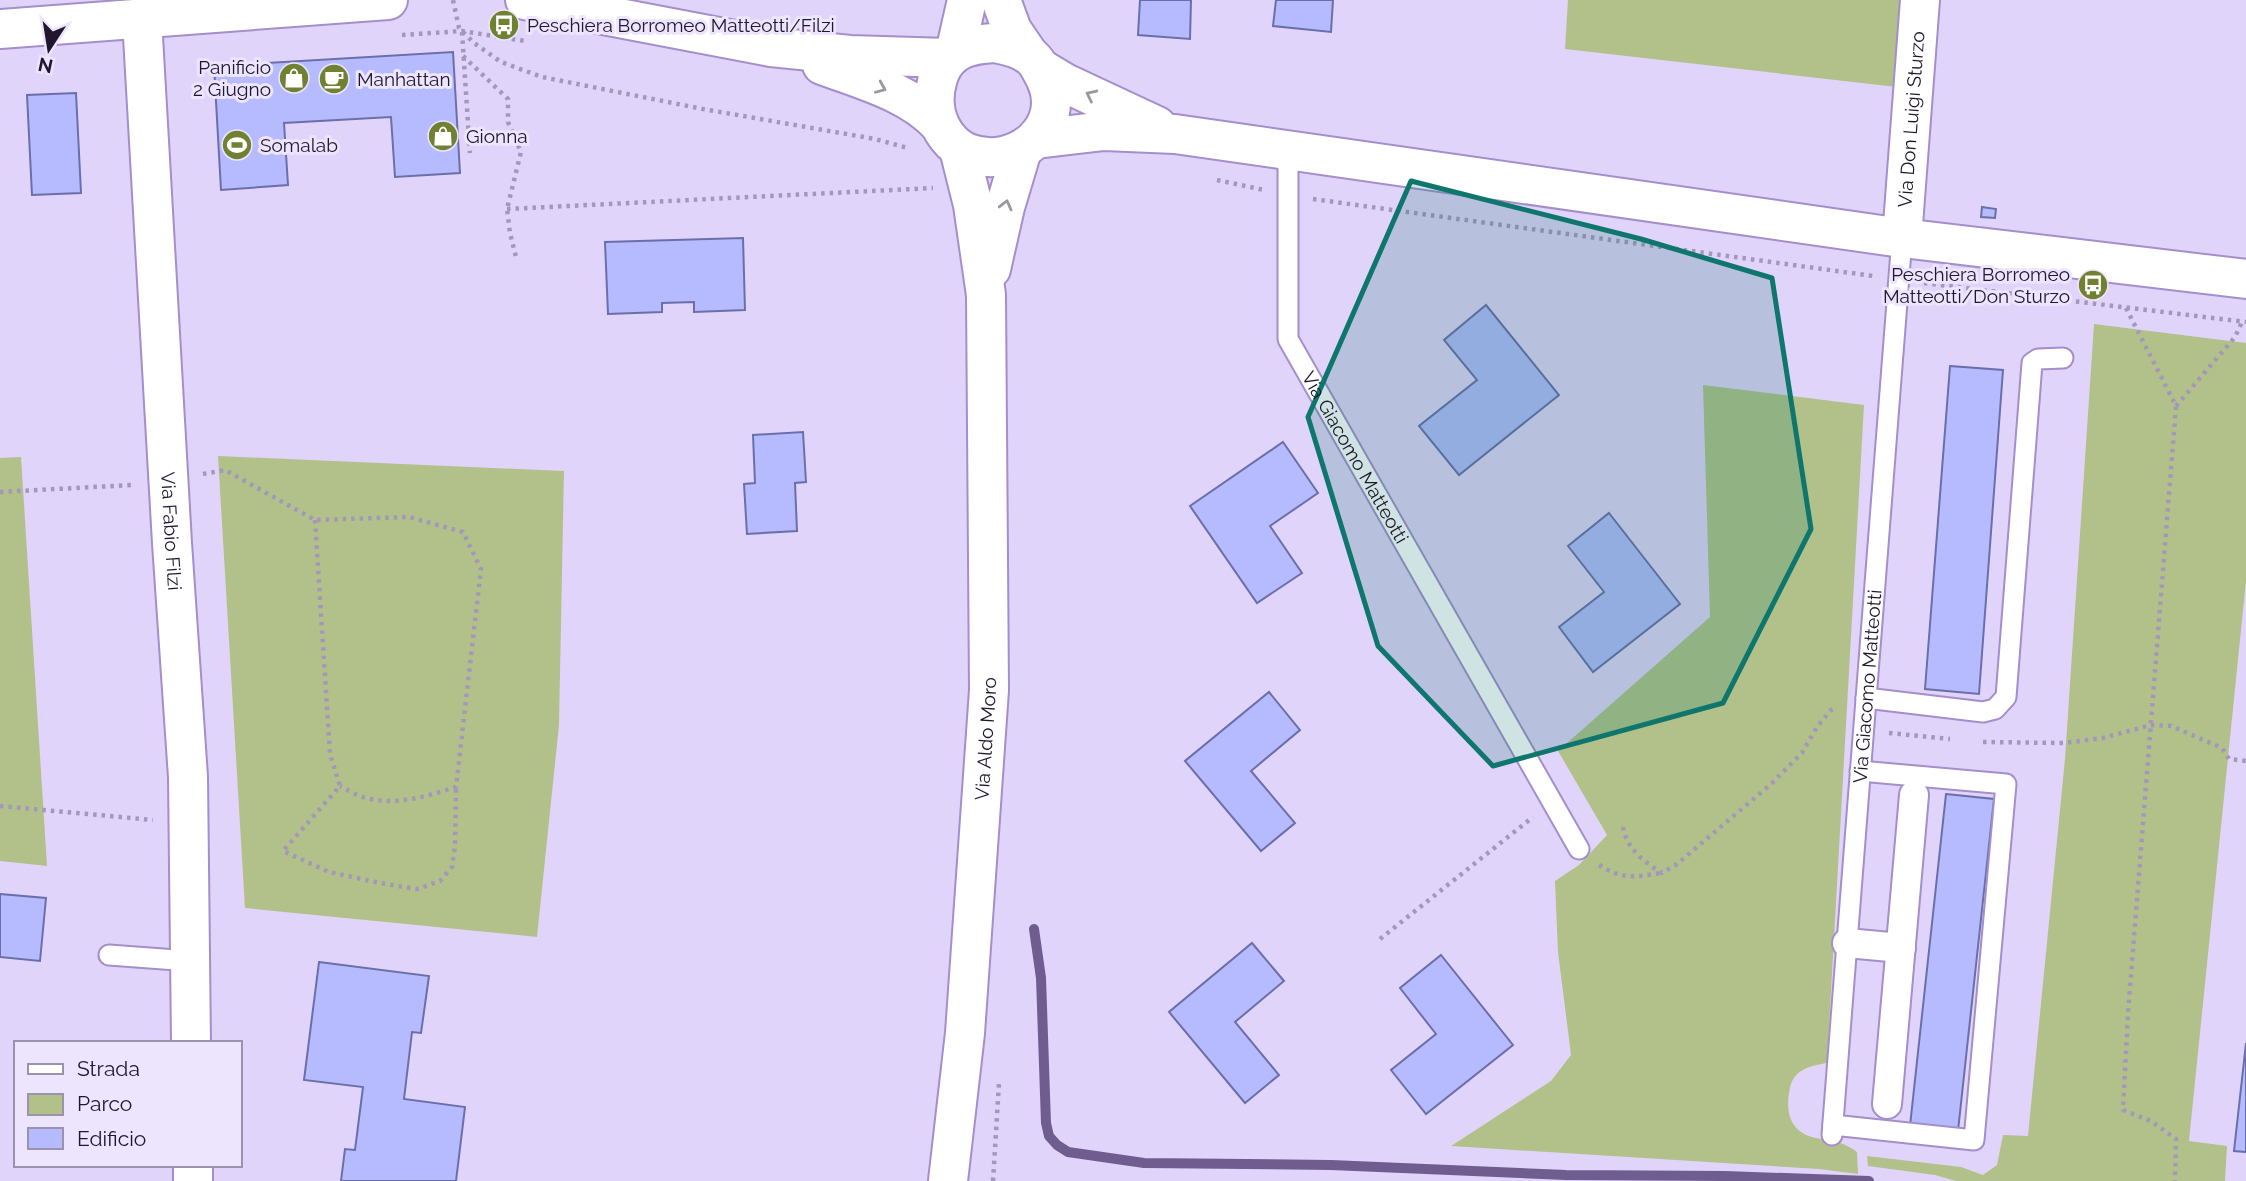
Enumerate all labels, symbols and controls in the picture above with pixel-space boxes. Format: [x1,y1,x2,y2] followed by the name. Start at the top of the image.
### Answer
[487,8,521,42] bus stop icon: Peschiera Borromeo Matteotti/Filzi
[14,14,84,84] north arrow
[527,14,835,36] place label: Peschiera Borromeo Matteotti/Filzi
[1893,30,1929,208] street label: Via Don Luigi Sturzo
[36,53,55,78] text: N
[193,56,271,100] place label: Panificio 2 Giugno
[277,61,311,95] shop icon: Panificio 2 Giugno
[317,62,351,96] cafe icon: Manhattan
[357,68,451,90] place label: Manhattan
[874,79,886,93] one-way arrow
[1086,90,1098,104] one-way arrow
[426,119,460,153] shop icon: Gionna
[466,125,528,147] place label: Gionna
[220,128,254,162] sports icon: Somalab
[260,134,338,156] place label: Somalab
[998,199,1012,211] one-way arrow
[1883,263,2070,307] place label: Peschiera Borromeo Matteotti/Don Sturzo
[2076,268,2110,302] bus stop icon: Peschiera Borromeo Matteotti/Don Sturzo
[1298,367,1413,547] street label: Via Giacomo Matteotti
[157,471,186,591] street label: Via Fabio Filzi
[1848,589,1886,784] street label: Via Giacomo Matteotti
[970,677,1000,801] street label: Via Aldo Moro
[14,1041,242,1167] legend
[77,1056,140,1081] text: Strada
[77,1091,132,1116] text: Parco
[77,1126,146,1151] text: Edificio

